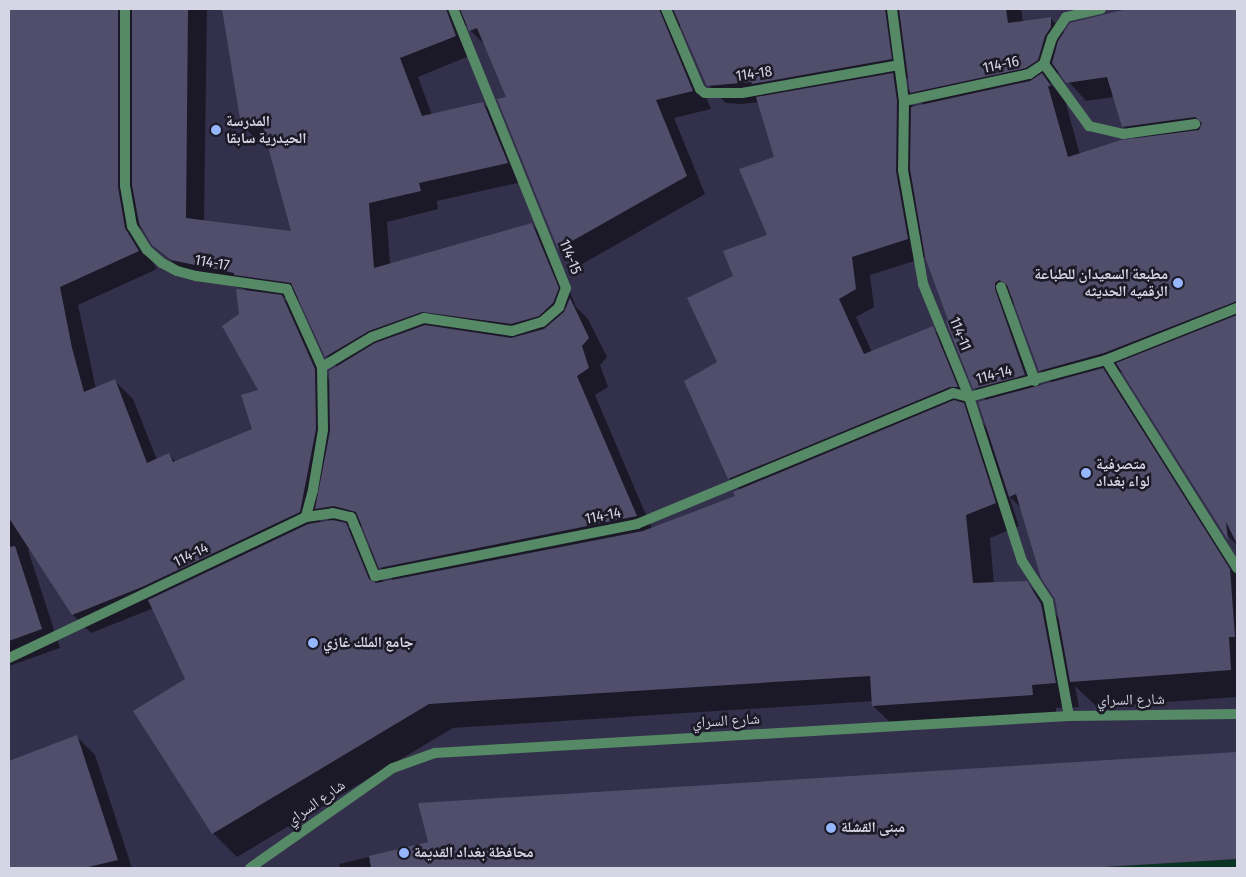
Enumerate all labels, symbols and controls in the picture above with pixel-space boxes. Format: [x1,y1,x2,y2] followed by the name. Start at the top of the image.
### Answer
[981,52,1021,78] street label: 114-16
[735,63,773,85] street label: 114-18
[226,112,306,147] place label: المدرسة الحيدرية سابقا
[210,124,222,136] marker: المدرسة الحيدرية سابقا
[555,237,585,277] street label: 114-15
[193,251,231,275] street label: 114-17
[1034,265,1168,300] place label: مطبعة السعيدان للطباعة الرقميه الحديثه
[1172,277,1184,289] marker: مطبعة السعيدان للطباعة الرقميه الحديثه
[945,315,975,353] street label: 114-11
[974,362,1014,388] street label: 114-14
[1096,455,1150,490] place label: متصرفية لواء بغداد
[1080,467,1092,479] marker: متصرفية لواء بغداد
[583,504,623,528] street label: 114-14
[171,539,211,571] street label: 114-14
[323,634,413,652] place label: جامع الملك غازي
[307,637,319,649] marker: جامع الملك غازي
[1097,690,1165,710] street label: شارع السراي
[692,710,760,732] street label: شارع السراي
[283,776,349,830] street label: شارع السراي
[841,819,905,837] place label: مبنى القشلة
[825,822,837,834] marker: مبنى القشلة
[414,844,534,862] place label: محافظة بغداد القديمة
[398,847,410,859] marker: محافظة بغداد القديمة

